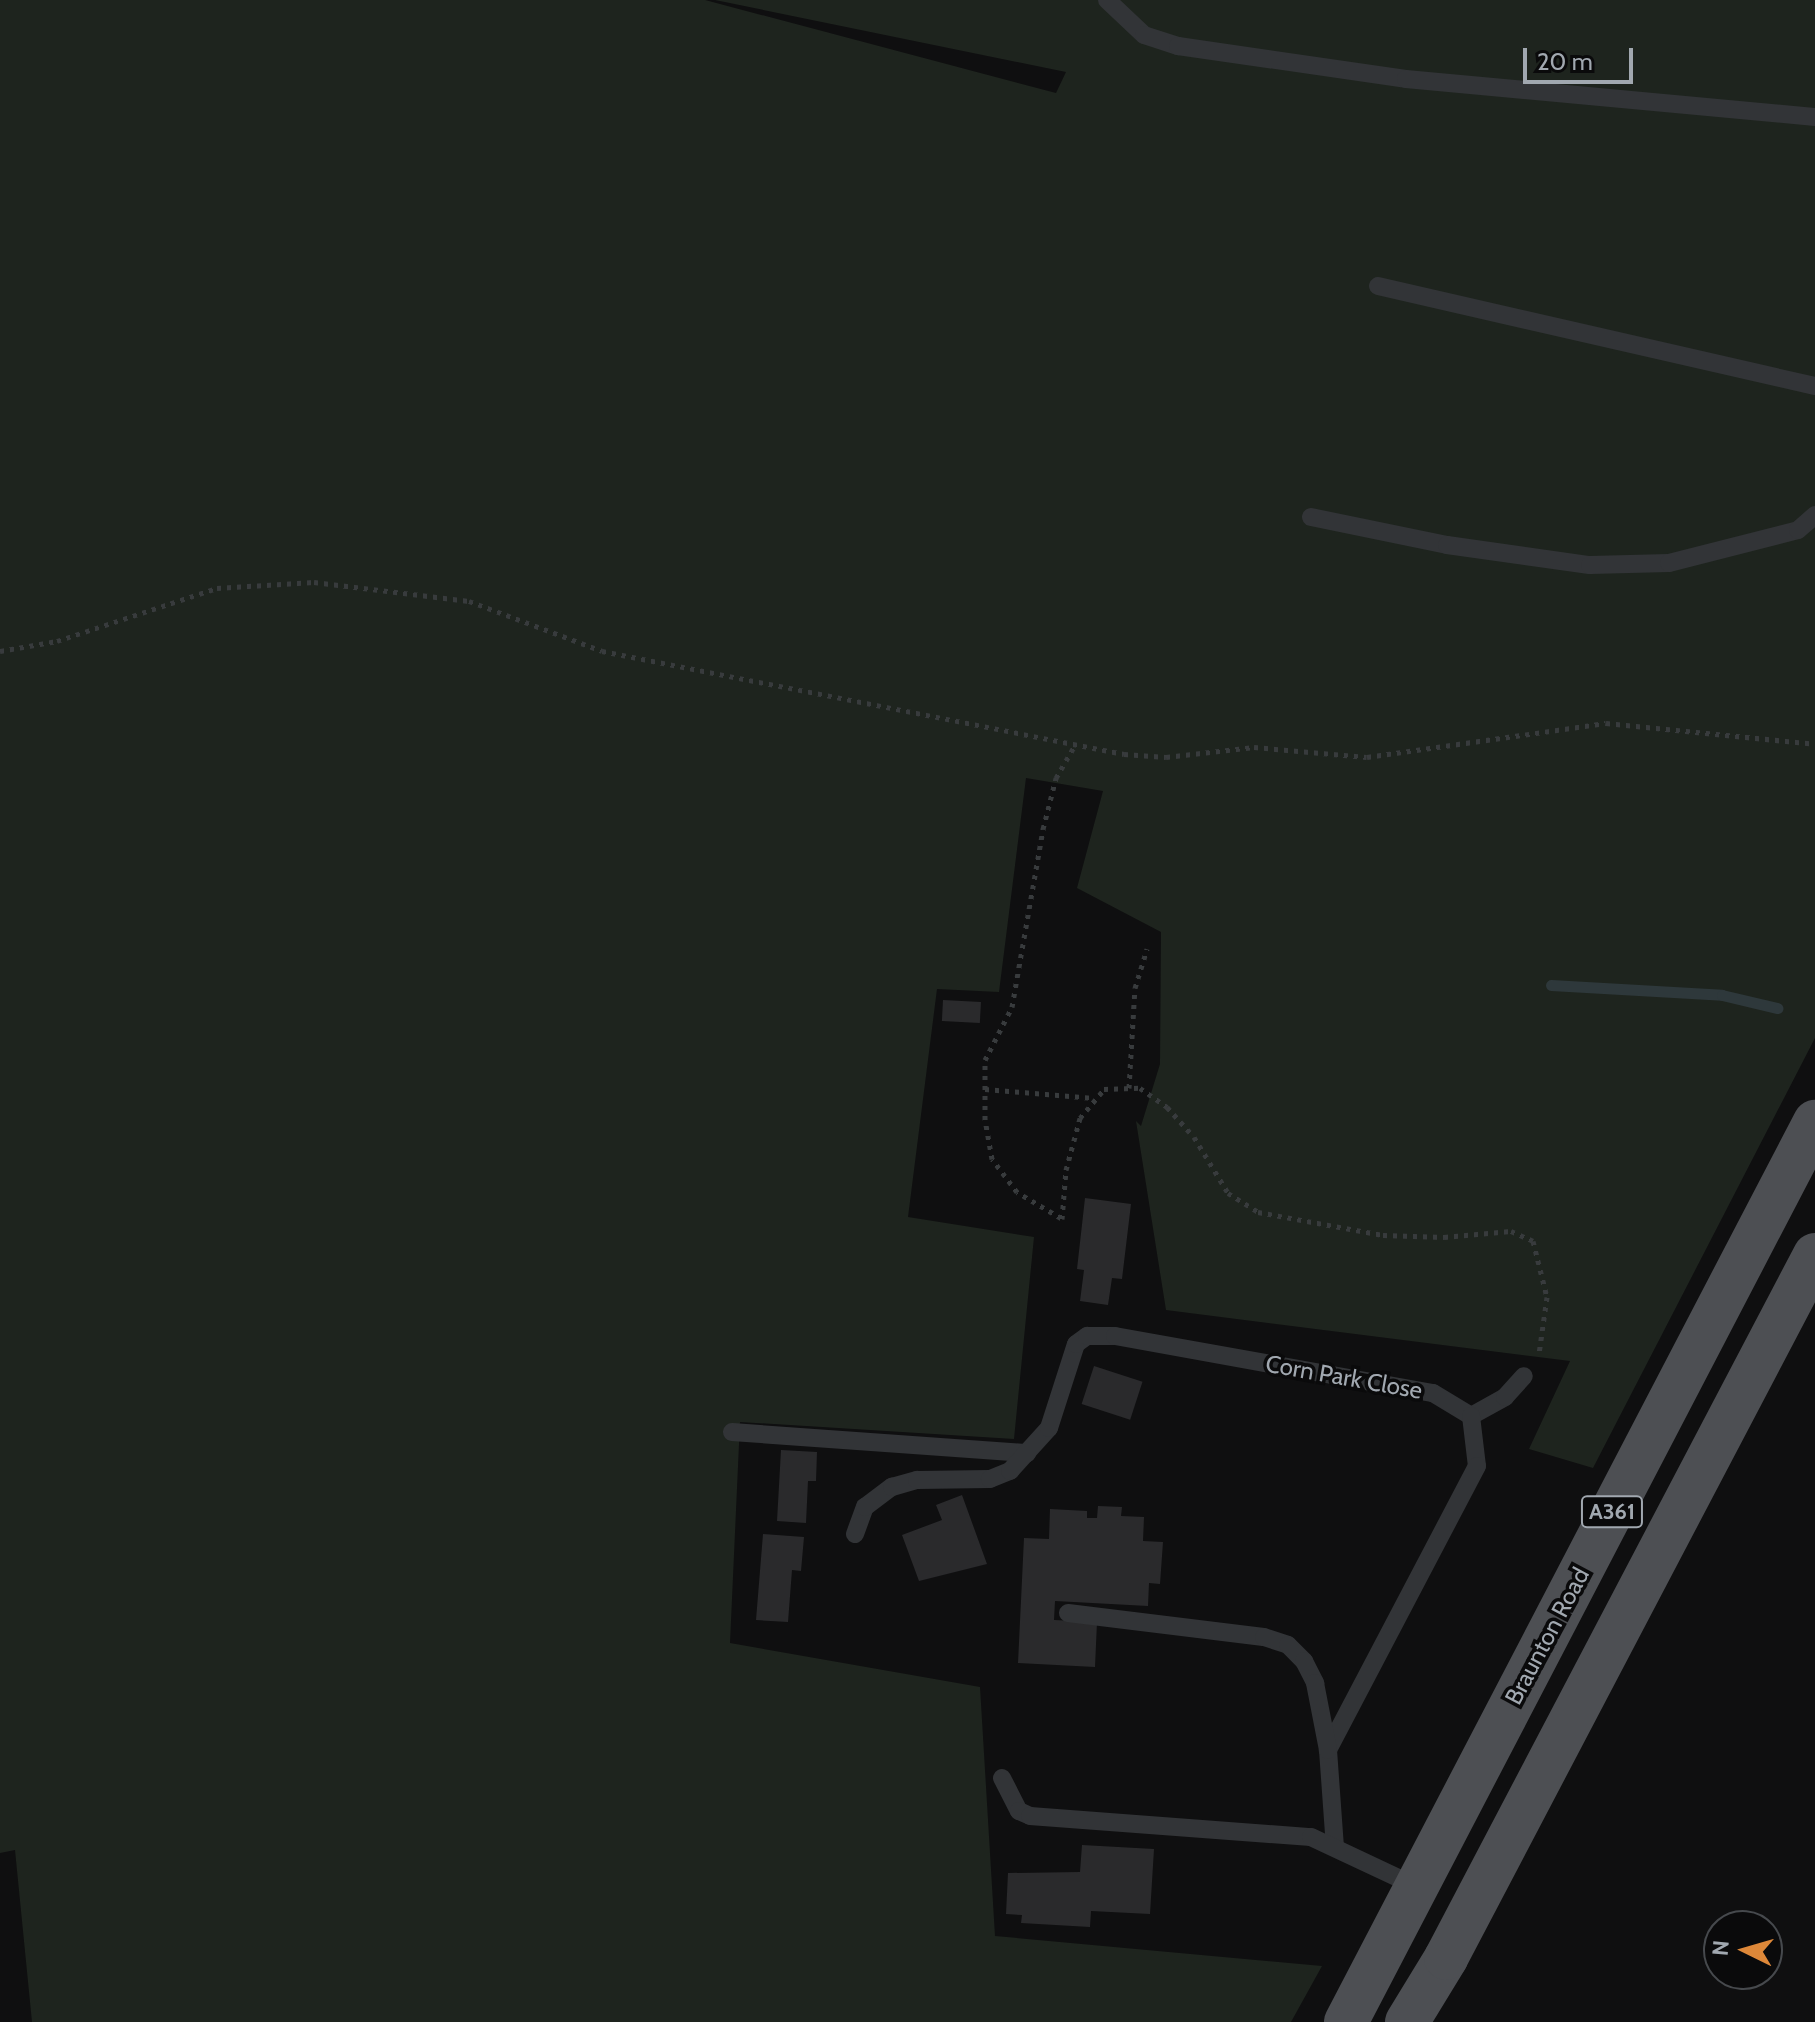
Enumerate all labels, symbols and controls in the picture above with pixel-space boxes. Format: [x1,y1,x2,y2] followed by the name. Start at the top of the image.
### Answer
[1527,32,1637,82] scale bar
[1537,47,1593,76] text: 20 m
[1263,1349,1425,1405] street label: Corn Park Close
[1580,1494,1644,1530] road number: A361
[1499,1563,1595,1709] street label: Braunton Road
[1703,1910,1783,1990] north arrow
[1706,1939,1735,1957] text: N

